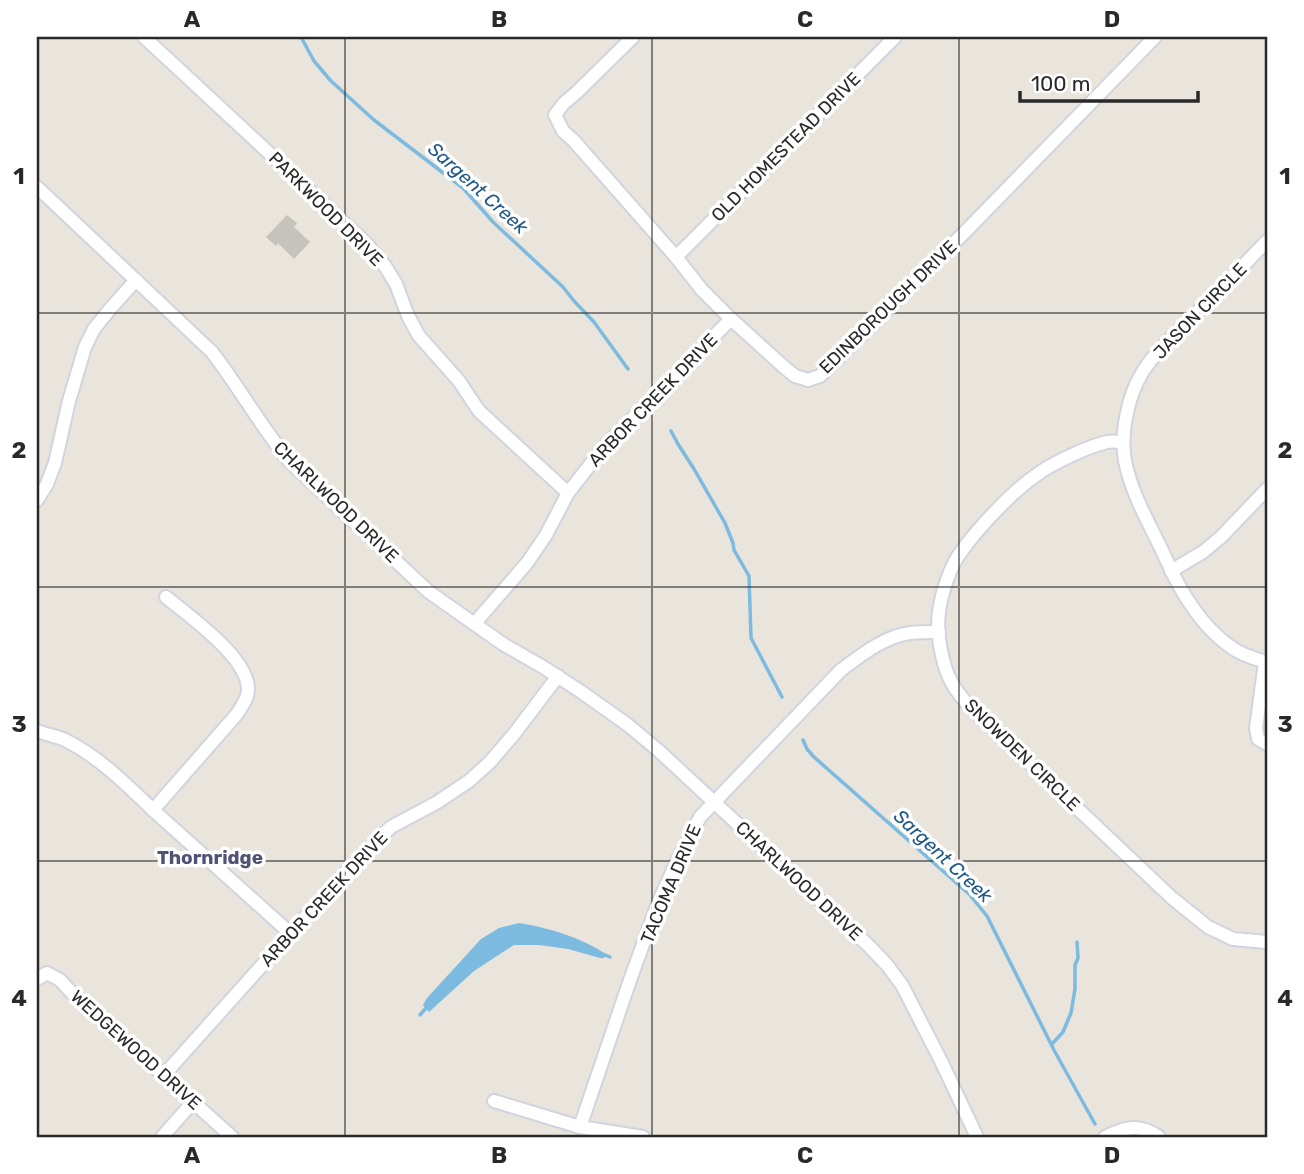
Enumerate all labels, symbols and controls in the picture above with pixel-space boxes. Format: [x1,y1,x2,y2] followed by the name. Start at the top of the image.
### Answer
[184,5,201,33] text: A
[491,5,507,33] text: B
[797,5,813,33] text: C
[1104,5,1120,33] text: D
[1020,60,1199,104] scale bar
[707,68,865,226] street label: OLD HOMESTEAD DRIVE
[1031,71,1090,96] text: 100 m
[423,137,533,239] water label: Sargent Creek
[264,147,388,271] street label: PARKWOOD DRIVE
[13,162,25,190] text: 1
[1279,162,1291,190] text: 1
[815,236,961,378] street label: EDINBOROUGH DRIVE
[1149,258,1251,364] street label: JASON CIRCLE
[584,329,722,471] street label: ARBOR CREEK DRIVE
[12,436,26,464] text: 2
[1278,436,1292,464] text: 2
[269,437,403,567] street label: CHARLWOOD DRIVE
[960,694,1084,816] street label: SNOWDEN CIRCLE
[11,710,27,738] text: 3
[1277,710,1293,738] text: 3
[889,805,997,908] water label: Sargent Creek
[731,817,867,945] street label: CHARLWOOD DRIVE
[636,821,706,947] street label: TACOMA DRIVE
[256,827,392,971] street label: ARBOR CREEK DRIVE
[157,846,263,869] district label: Thornridge
[11,984,27,1012] text: 4
[1277,984,1293,1012] text: 4
[66,986,206,1114] street label: WEDGEWOOD DRIVE
[184,1141,201,1169] text: A
[491,1141,507,1169] text: B
[797,1141,813,1169] text: C
[1104,1141,1120,1169] text: D

